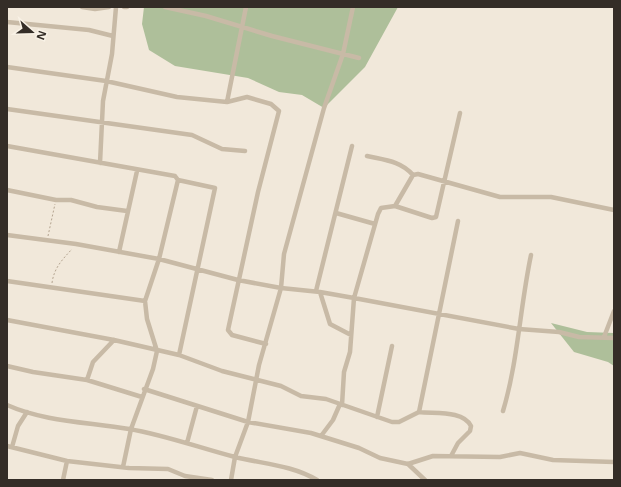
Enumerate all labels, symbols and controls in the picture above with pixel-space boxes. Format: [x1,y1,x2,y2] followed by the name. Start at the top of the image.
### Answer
[12,12,52,52] north arrow
[33,29,50,42] text: N

